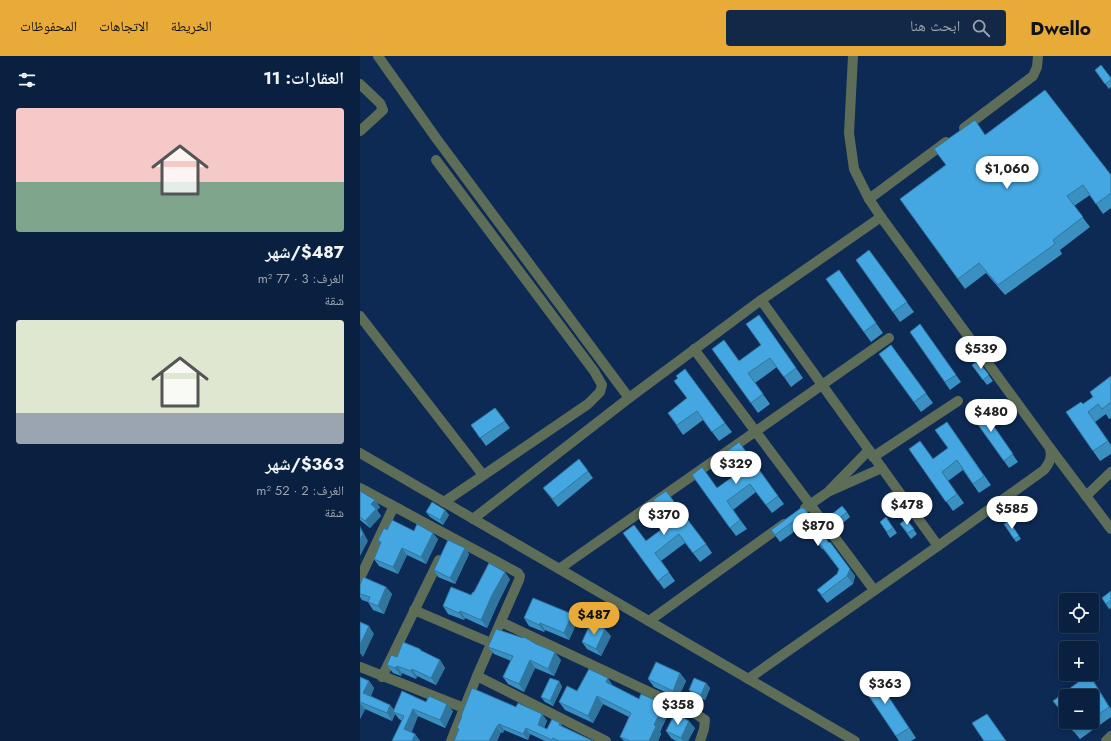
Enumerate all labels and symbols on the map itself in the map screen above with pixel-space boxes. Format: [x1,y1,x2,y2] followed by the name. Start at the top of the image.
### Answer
[974,156,1040,190] pin: $1,060
[957,336,1005,370] pin: $539
[967,399,1015,433] pin: $480
[712,451,760,485] pin: $329
[883,492,931,526] pin: $478
[988,496,1036,530] pin: $585
[640,502,688,536] pin: $370
[794,513,842,547] pin: $870
[570,602,618,636] pin: $487
[861,671,909,705] pin: $363
[654,692,702,726] pin: $358

